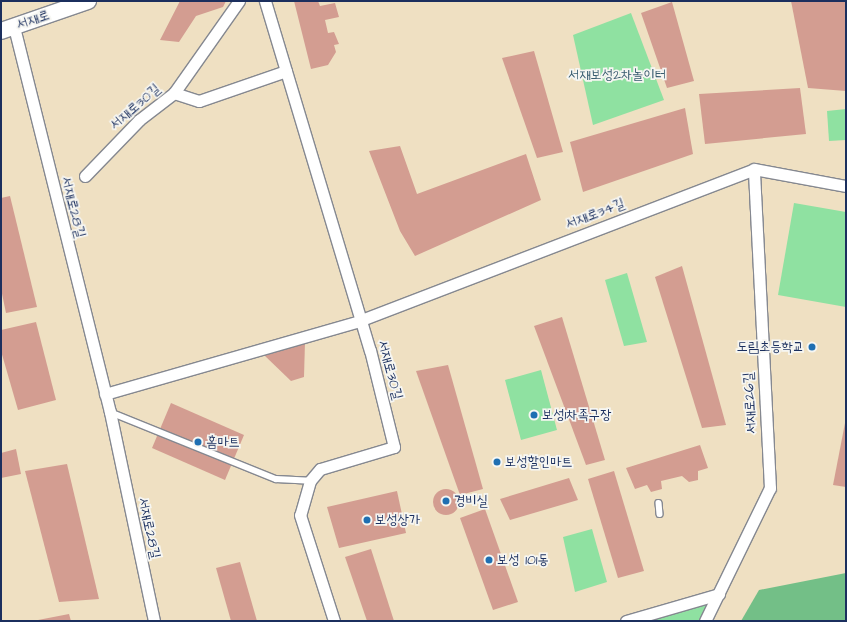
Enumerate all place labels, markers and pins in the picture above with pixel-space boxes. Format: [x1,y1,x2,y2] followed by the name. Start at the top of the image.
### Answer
[736,339,804,355] place label: 도림초등학교
[807,342,817,352] marker: 도림초등학교
[542,407,611,423] place label: 보성1차족구장
[529,410,539,420] marker: 보성1차족구장
[206,434,240,450] place label: 홈마트
[193,437,203,447] marker: 홈마트
[505,454,573,470] place label: 보성할인마트
[492,457,502,467] marker: 보성할인마트
[454,493,488,509] place label: 경비실
[441,496,451,506] marker: 경비실
[375,512,420,528] place label: 보성상가
[362,515,372,525] marker: 보성상가
[497,552,549,568] place label: 보성 101동
[484,555,494,565] marker: 보성 101동

